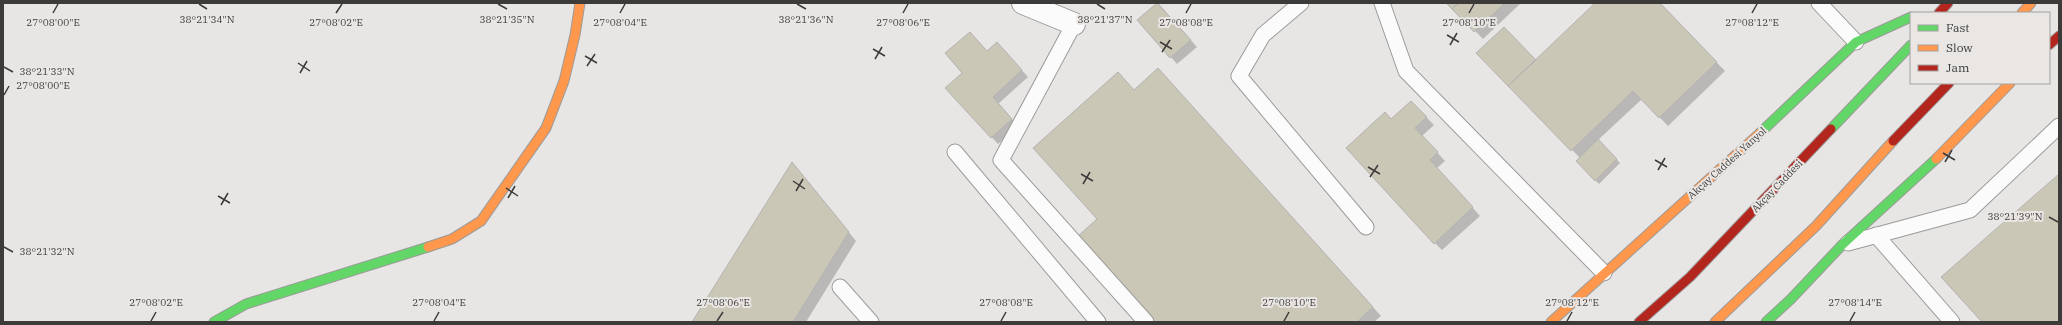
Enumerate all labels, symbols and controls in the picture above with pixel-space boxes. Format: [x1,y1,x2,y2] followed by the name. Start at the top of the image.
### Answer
[1910,12,2050,84] legend
[180,13,235,26] text: 38°21'34"N
[480,13,535,26] text: 38°21'35"N
[779,13,834,26] text: 38°21'36"N
[1078,13,1133,26] text: 38°21'37"N
[26,16,80,29] text: 27°08'00"E
[309,16,363,29] text: 27°08'02"E
[593,16,647,29] text: 27°08'04"E
[876,16,930,29] text: 27°08'06"E
[1159,16,1213,29] text: 27°08'08"E
[1442,16,1496,29] text: 27°08'10"E
[1725,16,1779,29] text: 27°08'12"E
[1946,20,1970,35] text: Fast
[1946,40,1973,55] text: Slow
[1946,60,1970,75] text: Jam
[20,65,75,78] text: 38°21'33"N
[16,79,70,92] text: 27°08'00"E
[1685,124,1769,202] street label: Akçay Caddesi Yanyol
[1749,157,1805,215] street label: Akçay Caddesi
[1988,210,2043,223] text: 38°21'39"N
[20,245,75,258] text: 38°21'32"N
[129,296,183,309] text: 27°08'02"E
[412,296,466,309] text: 27°08'04"E
[696,296,750,309] text: 27°08'06"E
[979,296,1033,309] text: 27°08'08"E
[1262,296,1316,309] text: 27°08'10"E
[1545,296,1599,309] text: 27°08'12"E
[1828,296,1882,309] text: 27°08'14"E

